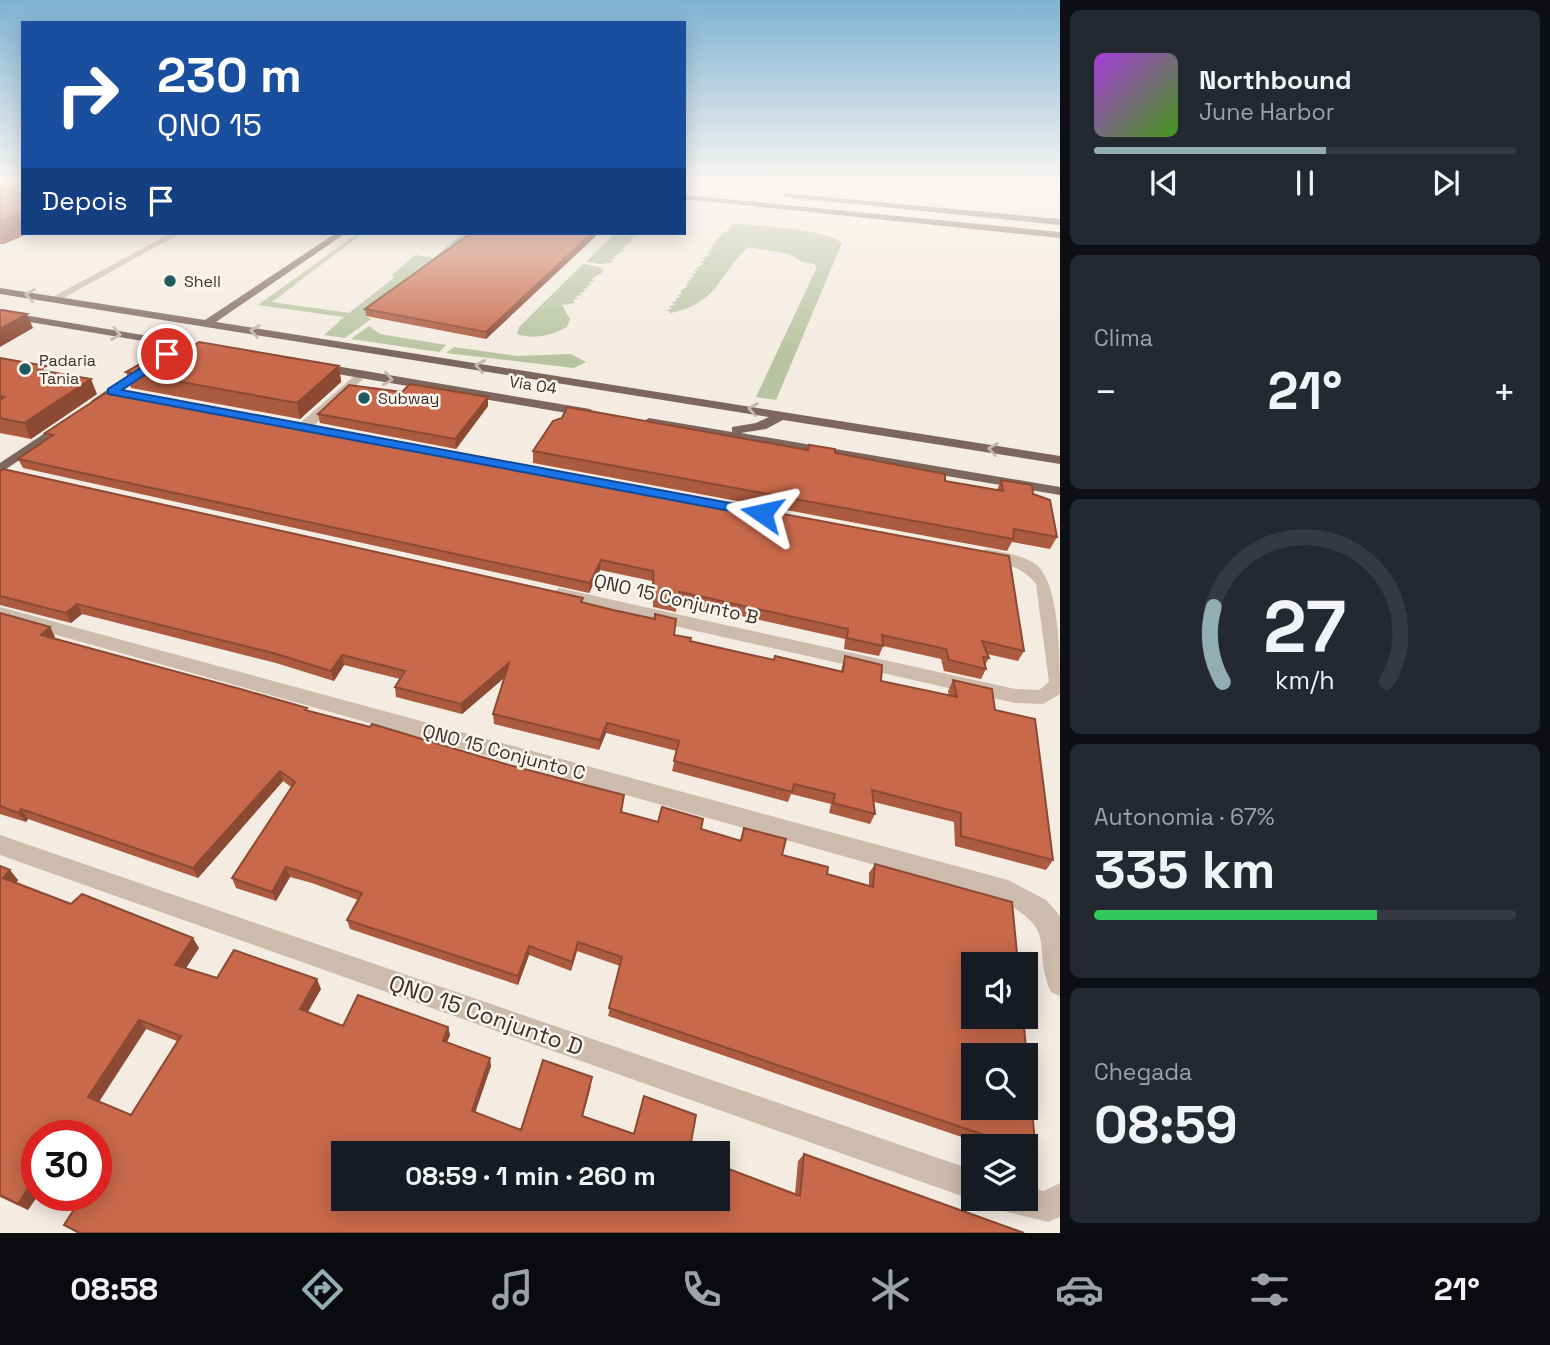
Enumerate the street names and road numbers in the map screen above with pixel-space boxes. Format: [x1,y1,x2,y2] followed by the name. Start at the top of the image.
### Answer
[508,371,558,399] street label: Via O4
[591,568,761,630] street label: QNO 15 Conjunto B
[420,718,588,786] street label: QNO 15 Conjunto C
[385,968,587,1062] street label: QNO 15 Conjunto D

